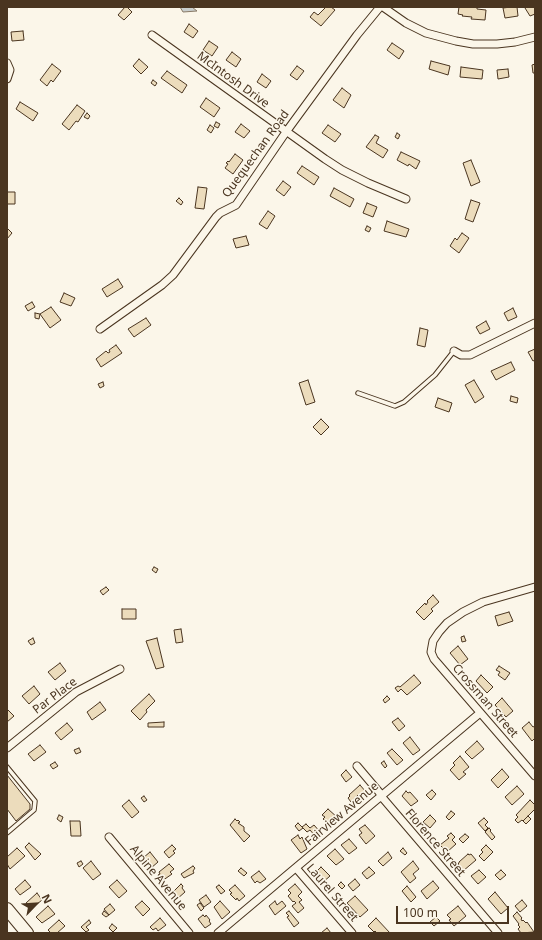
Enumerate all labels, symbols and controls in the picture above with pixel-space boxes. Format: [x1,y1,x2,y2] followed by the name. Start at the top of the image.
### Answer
[194,49,272,111] street label: McIntosh Drive
[219,108,293,200] street label: Quequechan Road
[449,661,521,741] street label: Crossman Street
[30,675,80,717] street label: Par Place
[302,779,382,849] street label: Fairview Avenue
[402,806,468,880] street label: Florence Street
[127,842,189,914] street label: Alpine Avenue
[303,861,361,925] street label: Laurel Street
[16,884,56,924] north arrow
[39,891,56,906] text: N
[398,898,511,924] scale bar
[403,904,438,921] text: 100 m

